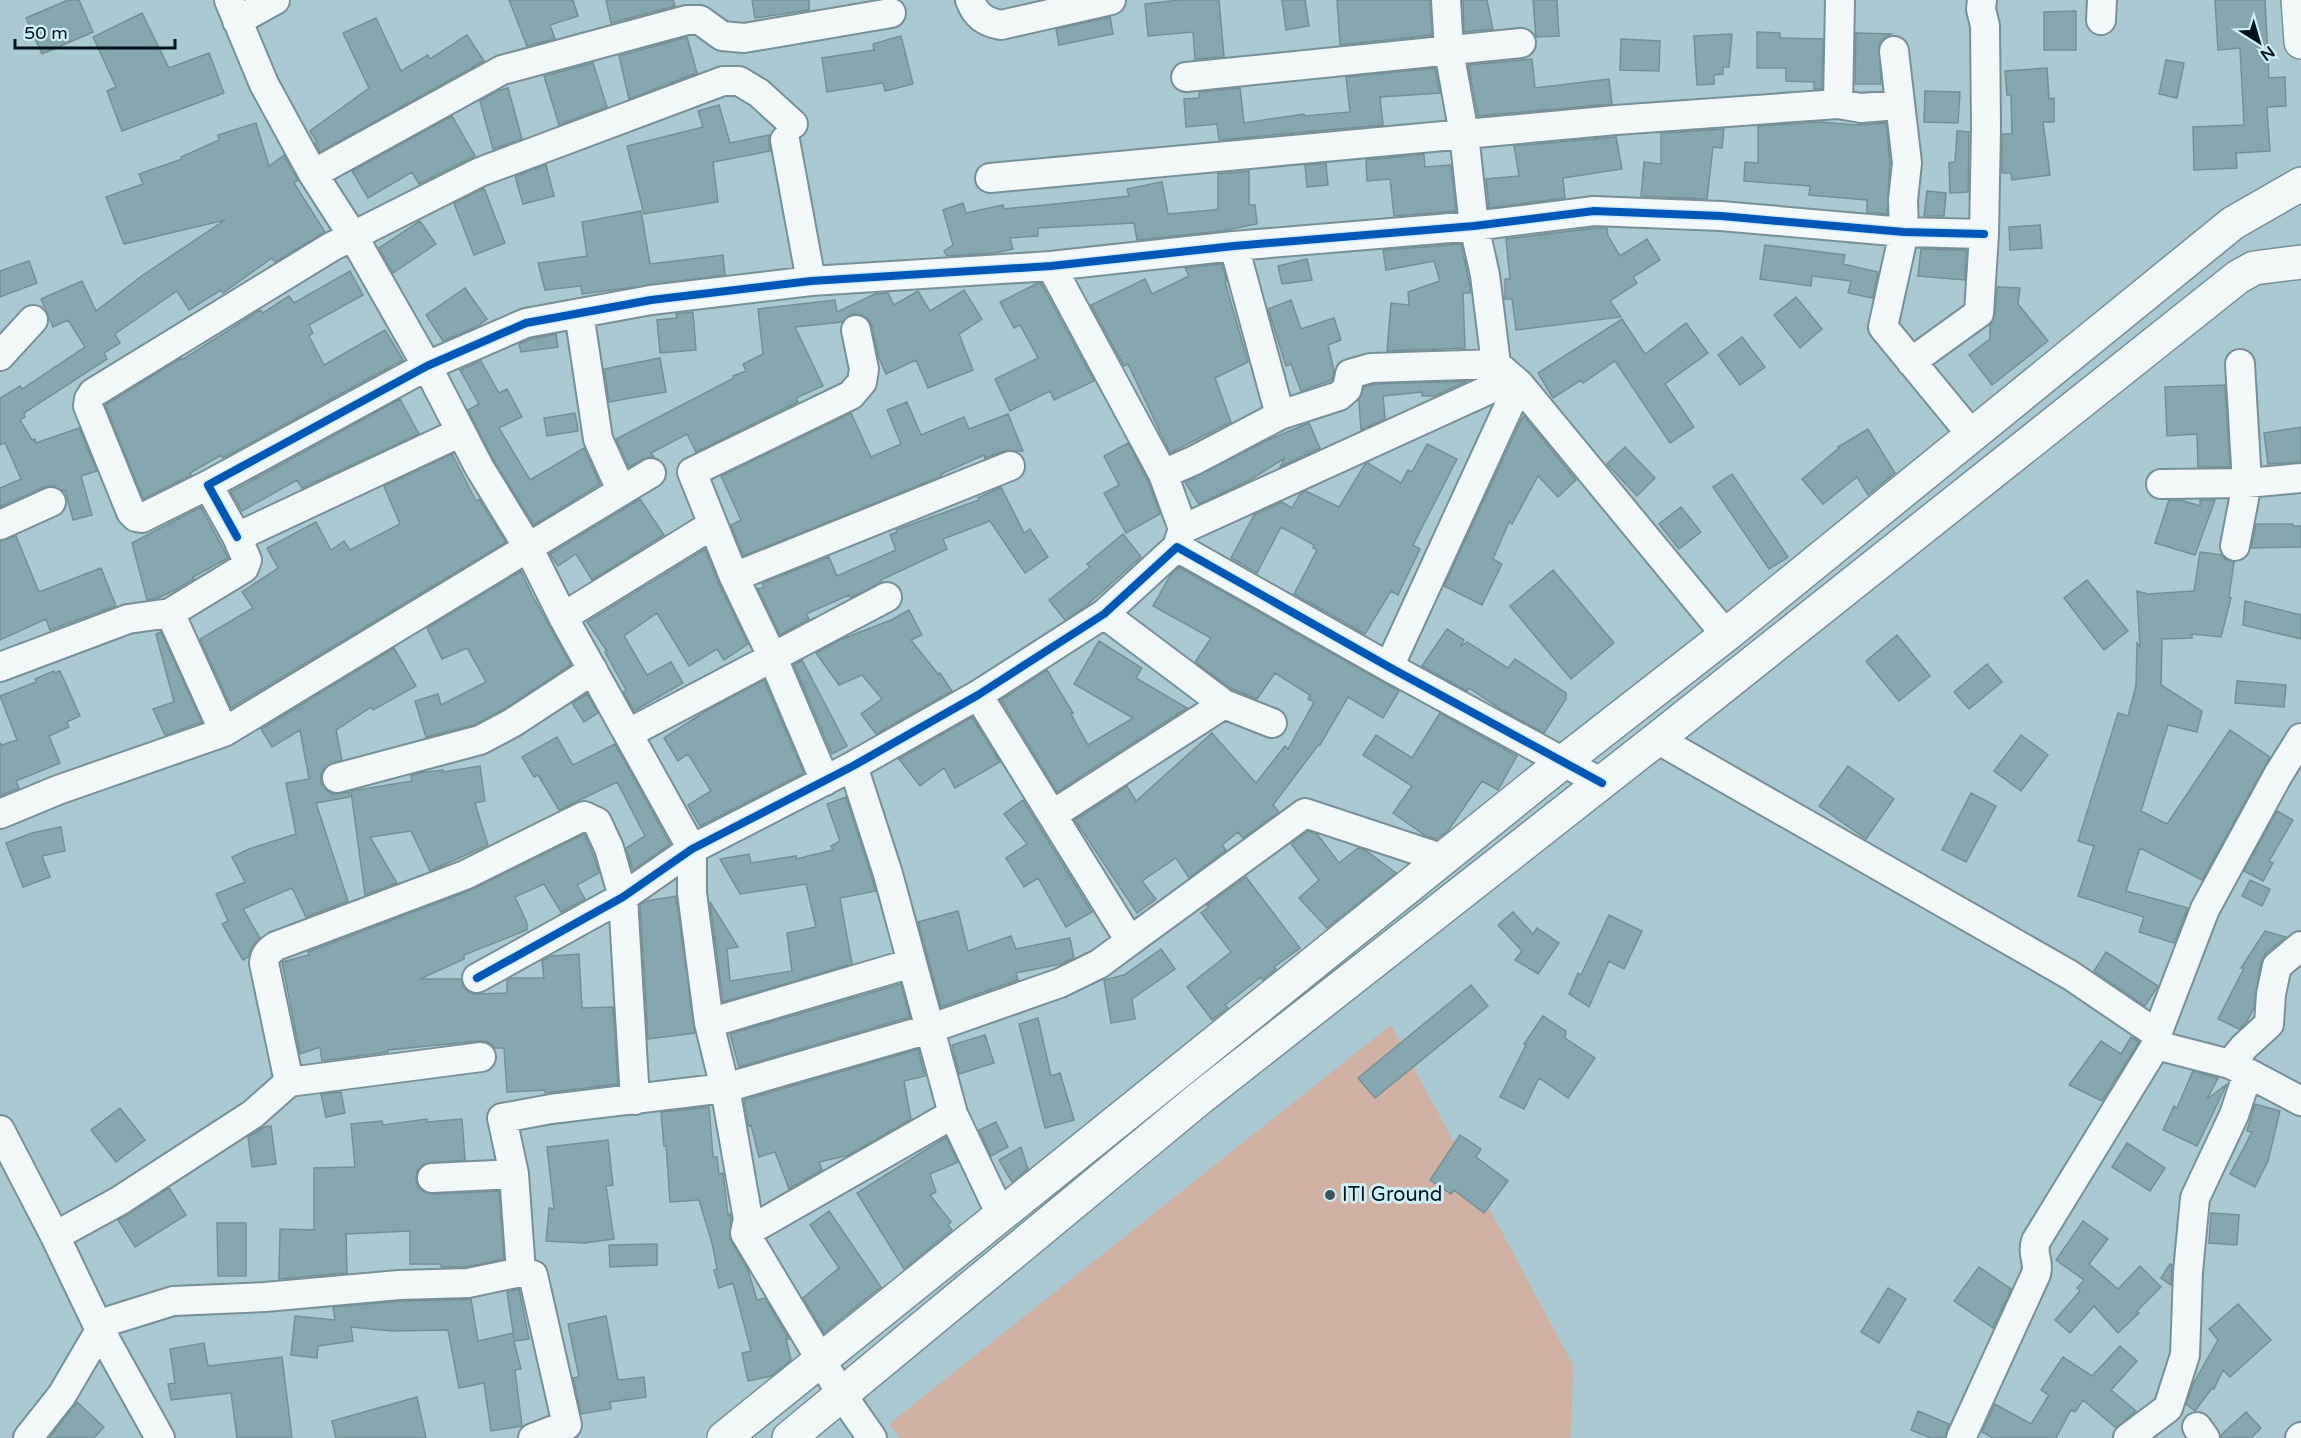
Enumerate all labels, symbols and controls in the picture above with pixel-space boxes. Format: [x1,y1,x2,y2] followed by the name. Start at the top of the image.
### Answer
[15,12,176,50] scale bar
[2229,12,2289,72] north arrow
[24,22,68,44] text: 50 m
[2256,41,2279,65] text: N
[1342,1183,1442,1207] place label: ITI Ground
[1323,1188,1337,1202] marker: ITI Ground

